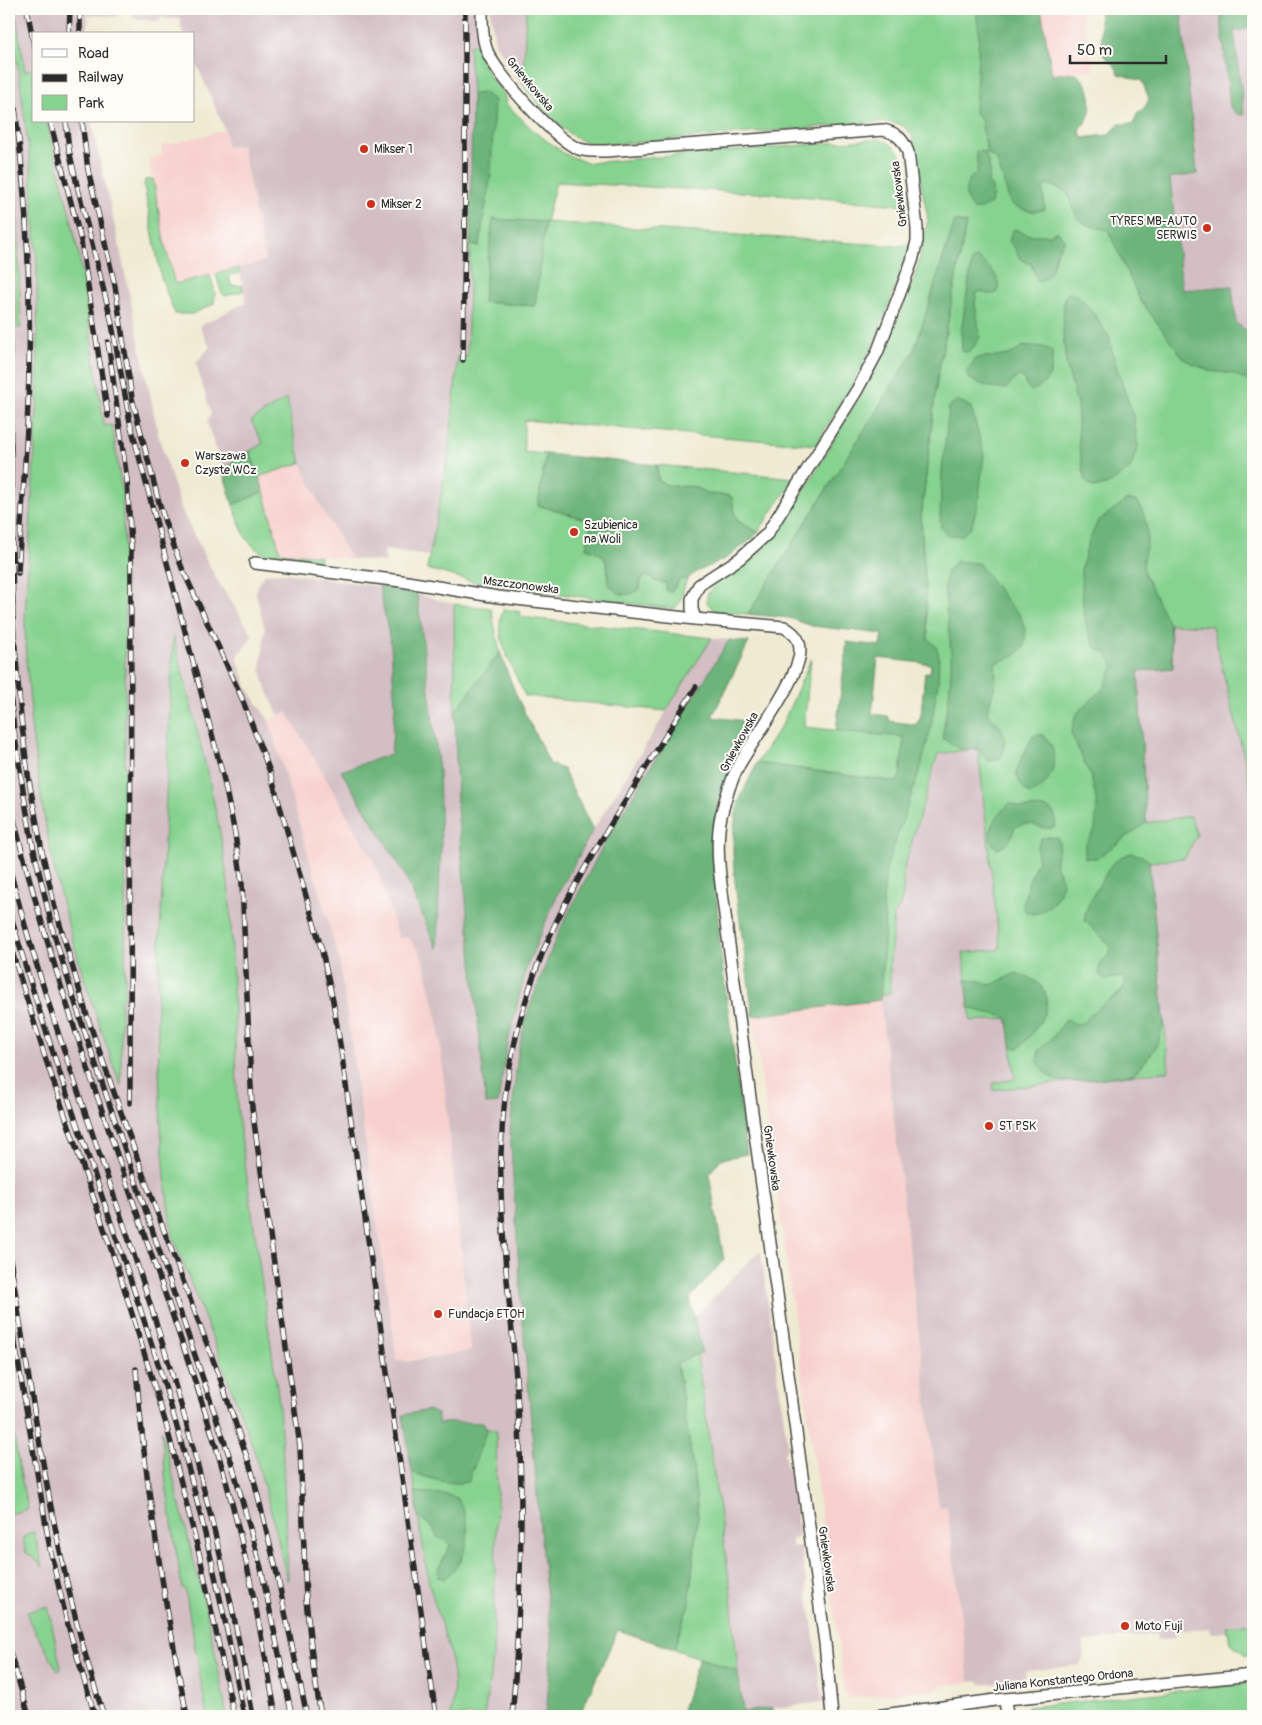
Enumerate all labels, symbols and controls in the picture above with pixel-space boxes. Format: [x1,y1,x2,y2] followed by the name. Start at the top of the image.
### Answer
[32,32,195,122] legend
[1070,32,1166,64] scale bar
[1077,41,1112,60] text: 50 m
[78,44,109,63] text: Road
[503,54,557,115] street label: Gniewkowska
[78,68,124,87] text: Railway
[78,94,105,113] text: Park
[374,142,413,157] place label: Mikser 1
[358,143,370,155] marker: Mikser 1
[888,160,911,228] street label: Gniewkowska
[381,197,422,212] place label: Mikser 2
[365,198,377,210] marker: Mikser 2
[1110,214,1197,243] place label: TYRES MB-AUTO SERWIS
[1201,222,1213,234] marker: TYRES MB-AUTO SERWIS
[195,449,256,478] place label: Warszawa Czyste WCz
[179,457,191,469] marker: Warszawa Czyste WCz
[584,518,638,547] place label: Szubienica na Woli
[568,526,580,538] marker: Szubienica na Woli
[482,573,560,598] street label: Mszczonowska
[717,709,762,775] street label: Gniewkowska
[999,1119,1036,1134] place label: ST PSK
[983,1120,995,1132] marker: ST PSK
[759,1124,784,1192] street label: Gniewkowska
[448,1307,525,1322] place label: Fundacja ETOH
[432,1308,444,1320] marker: Fundacja ETOH
[814,1525,839,1593] street label: Gniewkowska
[1135,1619,1182,1634] place label: Moto Fuji
[1119,1620,1131,1632] marker: Moto Fuji
[992,1666,1134,1695] street label: Juliana Konstantego Ordona

